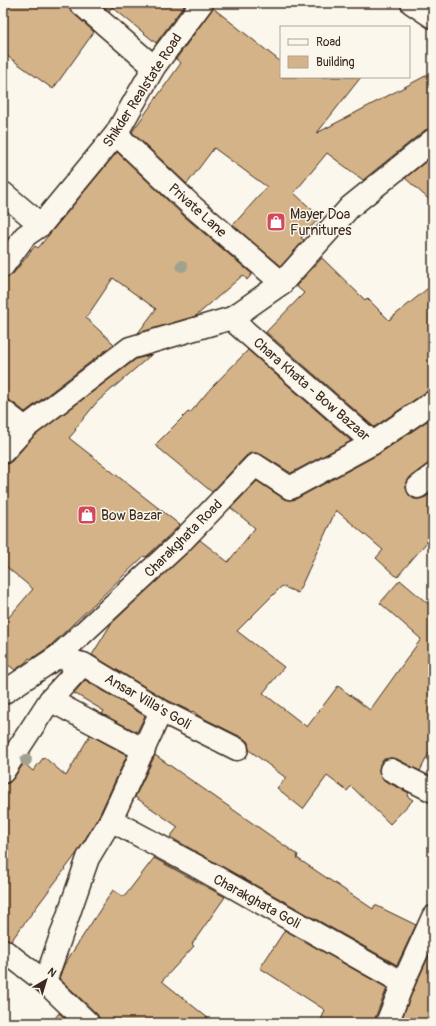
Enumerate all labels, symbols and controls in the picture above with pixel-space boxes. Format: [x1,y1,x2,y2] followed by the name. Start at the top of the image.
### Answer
[280,26,410,78] legend
[99,30,186,150] street label: Shikder Realstate Road
[316,35,341,50] text: Road
[316,55,355,70] text: Building
[165,180,230,241] street label: Private Lane
[290,206,352,239] place label: Mayer Doa Furnitures
[265,211,287,233] shop icon: Mayer Doa Furnitures
[250,334,374,445] street label: Chara Khata - Bow Bazaar
[141,496,226,581] street label: Charakghata Road
[76,504,98,526] shop icon: Bow Bazar
[101,507,162,524] place label: Bow Bazar
[102,670,194,733] street label: Ansar Villa's Goli
[210,871,304,933] street label: Charakghata Goli
[26,960,66,1000] north arrow
[45,965,59,980] text: N

